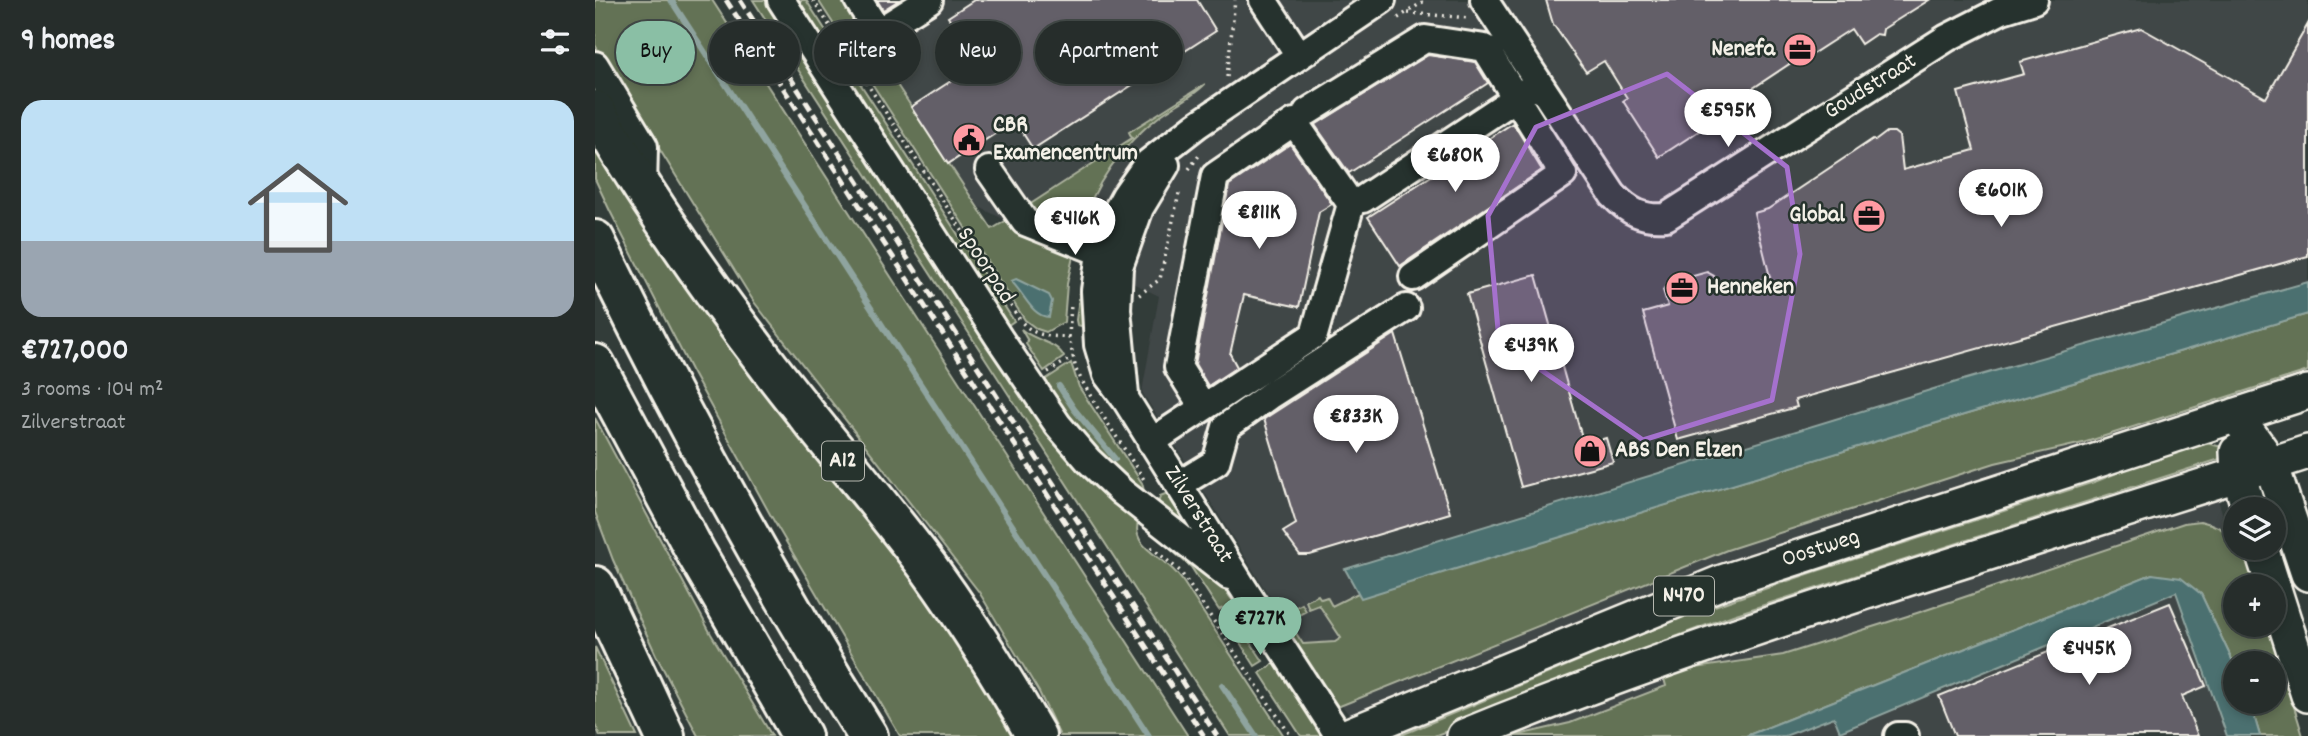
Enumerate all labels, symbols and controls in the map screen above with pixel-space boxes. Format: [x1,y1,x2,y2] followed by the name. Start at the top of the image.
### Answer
[21,21,115,64] text: 9 homes
[616,21,695,84] chip: Buy
[709,21,800,84] chip: Rent
[814,21,921,84] chip: Filters
[935,21,1021,84] chip: New
[1035,21,1183,84] chip: Apartment
[536,23,574,61] icon: filters
[1781,31,1819,69] office icon: Nenefa
[1711,33,1776,67] place label: Nenefa
[1818,45,1924,129] street label: Goudstraat
[1679,90,1777,149] pin: €595K
[1700,95,1756,128] text: €595K
[993,109,1138,171] place label: CBR Examencentrum
[950,121,988,159] public building icon: CBR Examencentrum
[1406,134,1504,194] pin: €680K
[1427,140,1483,173] text: €680K
[235,145,361,271] icon: home
[1952,170,2050,229] pin: €601K
[1975,175,2027,208] text: €601K
[1210,191,1308,251] pin: €811K
[1238,197,1280,230] text: €811K
[1850,197,1888,235] office icon: Global
[1026,198,1124,257] pin: €416K
[1789,199,1845,233] place label: Global
[1050,203,1100,236] text: €416K
[947,221,1023,311] street label: Spoorpad
[1663,269,1701,307] office icon: Henneken
[1707,271,1794,305] place label: Henneken
[1482,324,1580,384] pin: €439K
[1504,330,1558,363] text: €439K
[21,331,129,374] text: €727,000
[21,374,163,407] text: 3 rooms · 104 m²
[1307,396,1405,455] pin: €833K
[1329,401,1383,434] text: €833K
[21,407,126,440] text: Zilverstraat
[1571,432,1609,470] shop icon: ABS Den Elzen
[1615,434,1742,468] place label: ABS Den Elzen
[822,442,864,481] road number: A12
[1155,460,1241,571] street label: Zilverstraat
[2223,497,2286,714] map controls
[2223,497,2286,560] button: layers
[1778,520,1864,578] street label: Oostweg
[2223,574,2286,637] button: +
[1654,576,1714,616] road number: N470
[1211,598,1309,657] pin: €727K
[1234,603,1286,636] text: €727K
[2040,628,2138,687] pin: €445K
[2062,633,2116,666] text: €445K
[2223,651,2286,714] button: −

